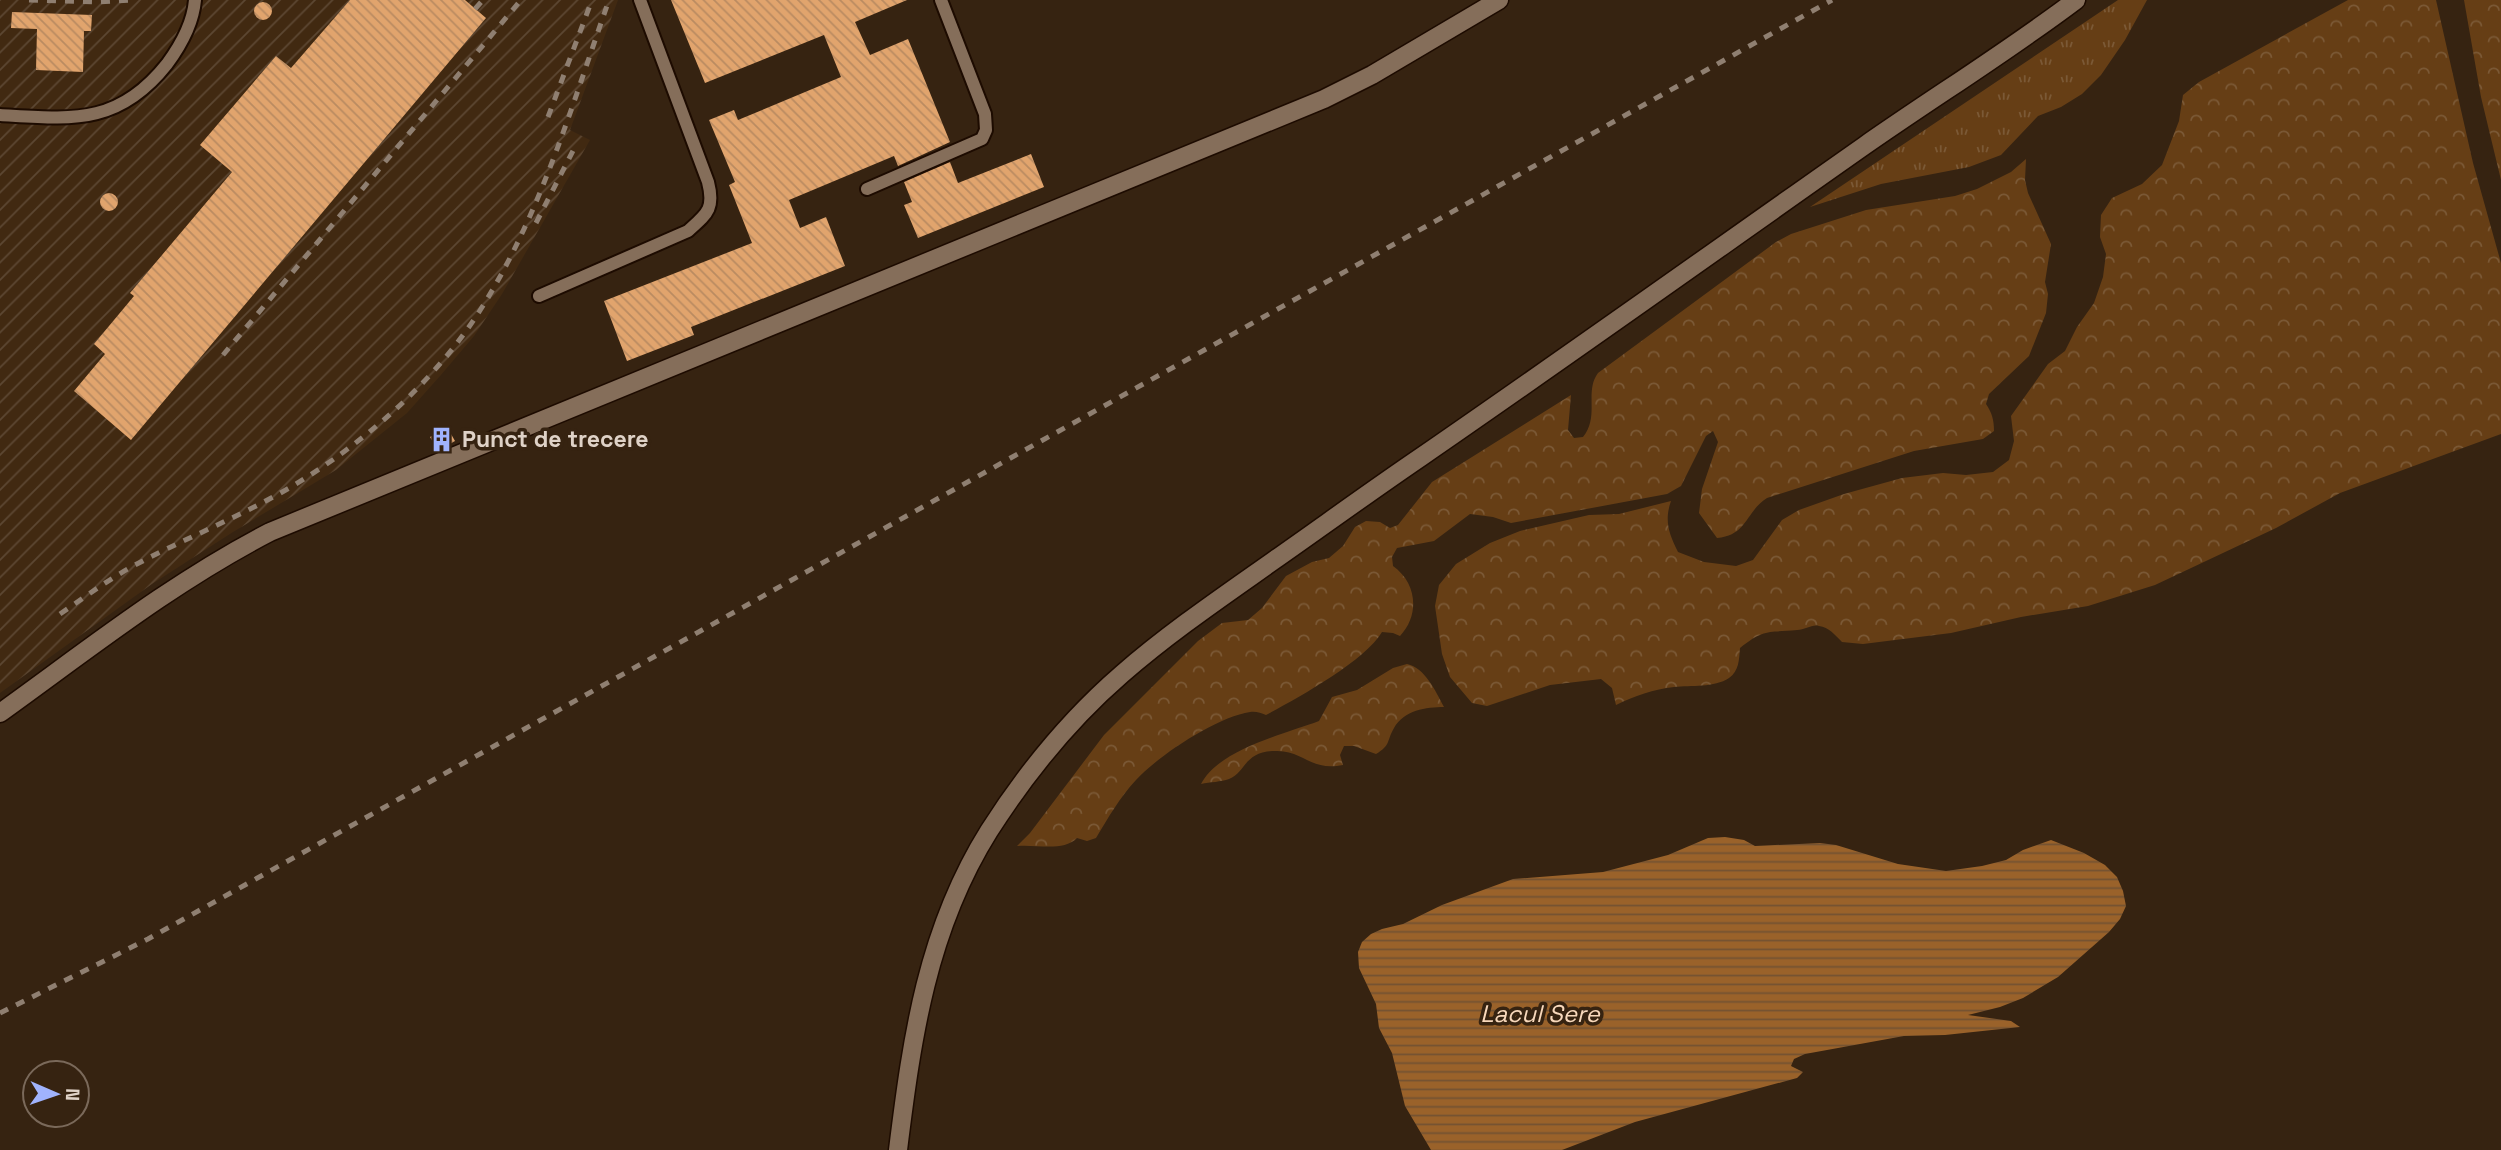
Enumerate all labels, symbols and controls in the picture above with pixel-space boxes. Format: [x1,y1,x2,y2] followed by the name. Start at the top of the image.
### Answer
[462,424,649,454] place label: Punct de trecere
[428,425,456,453] building icon: Punct de trecere
[1480,998,1600,1029] water label: Lacul Sere
[21,1059,91,1129] north arrow
[60,1088,85,1101] text: N

